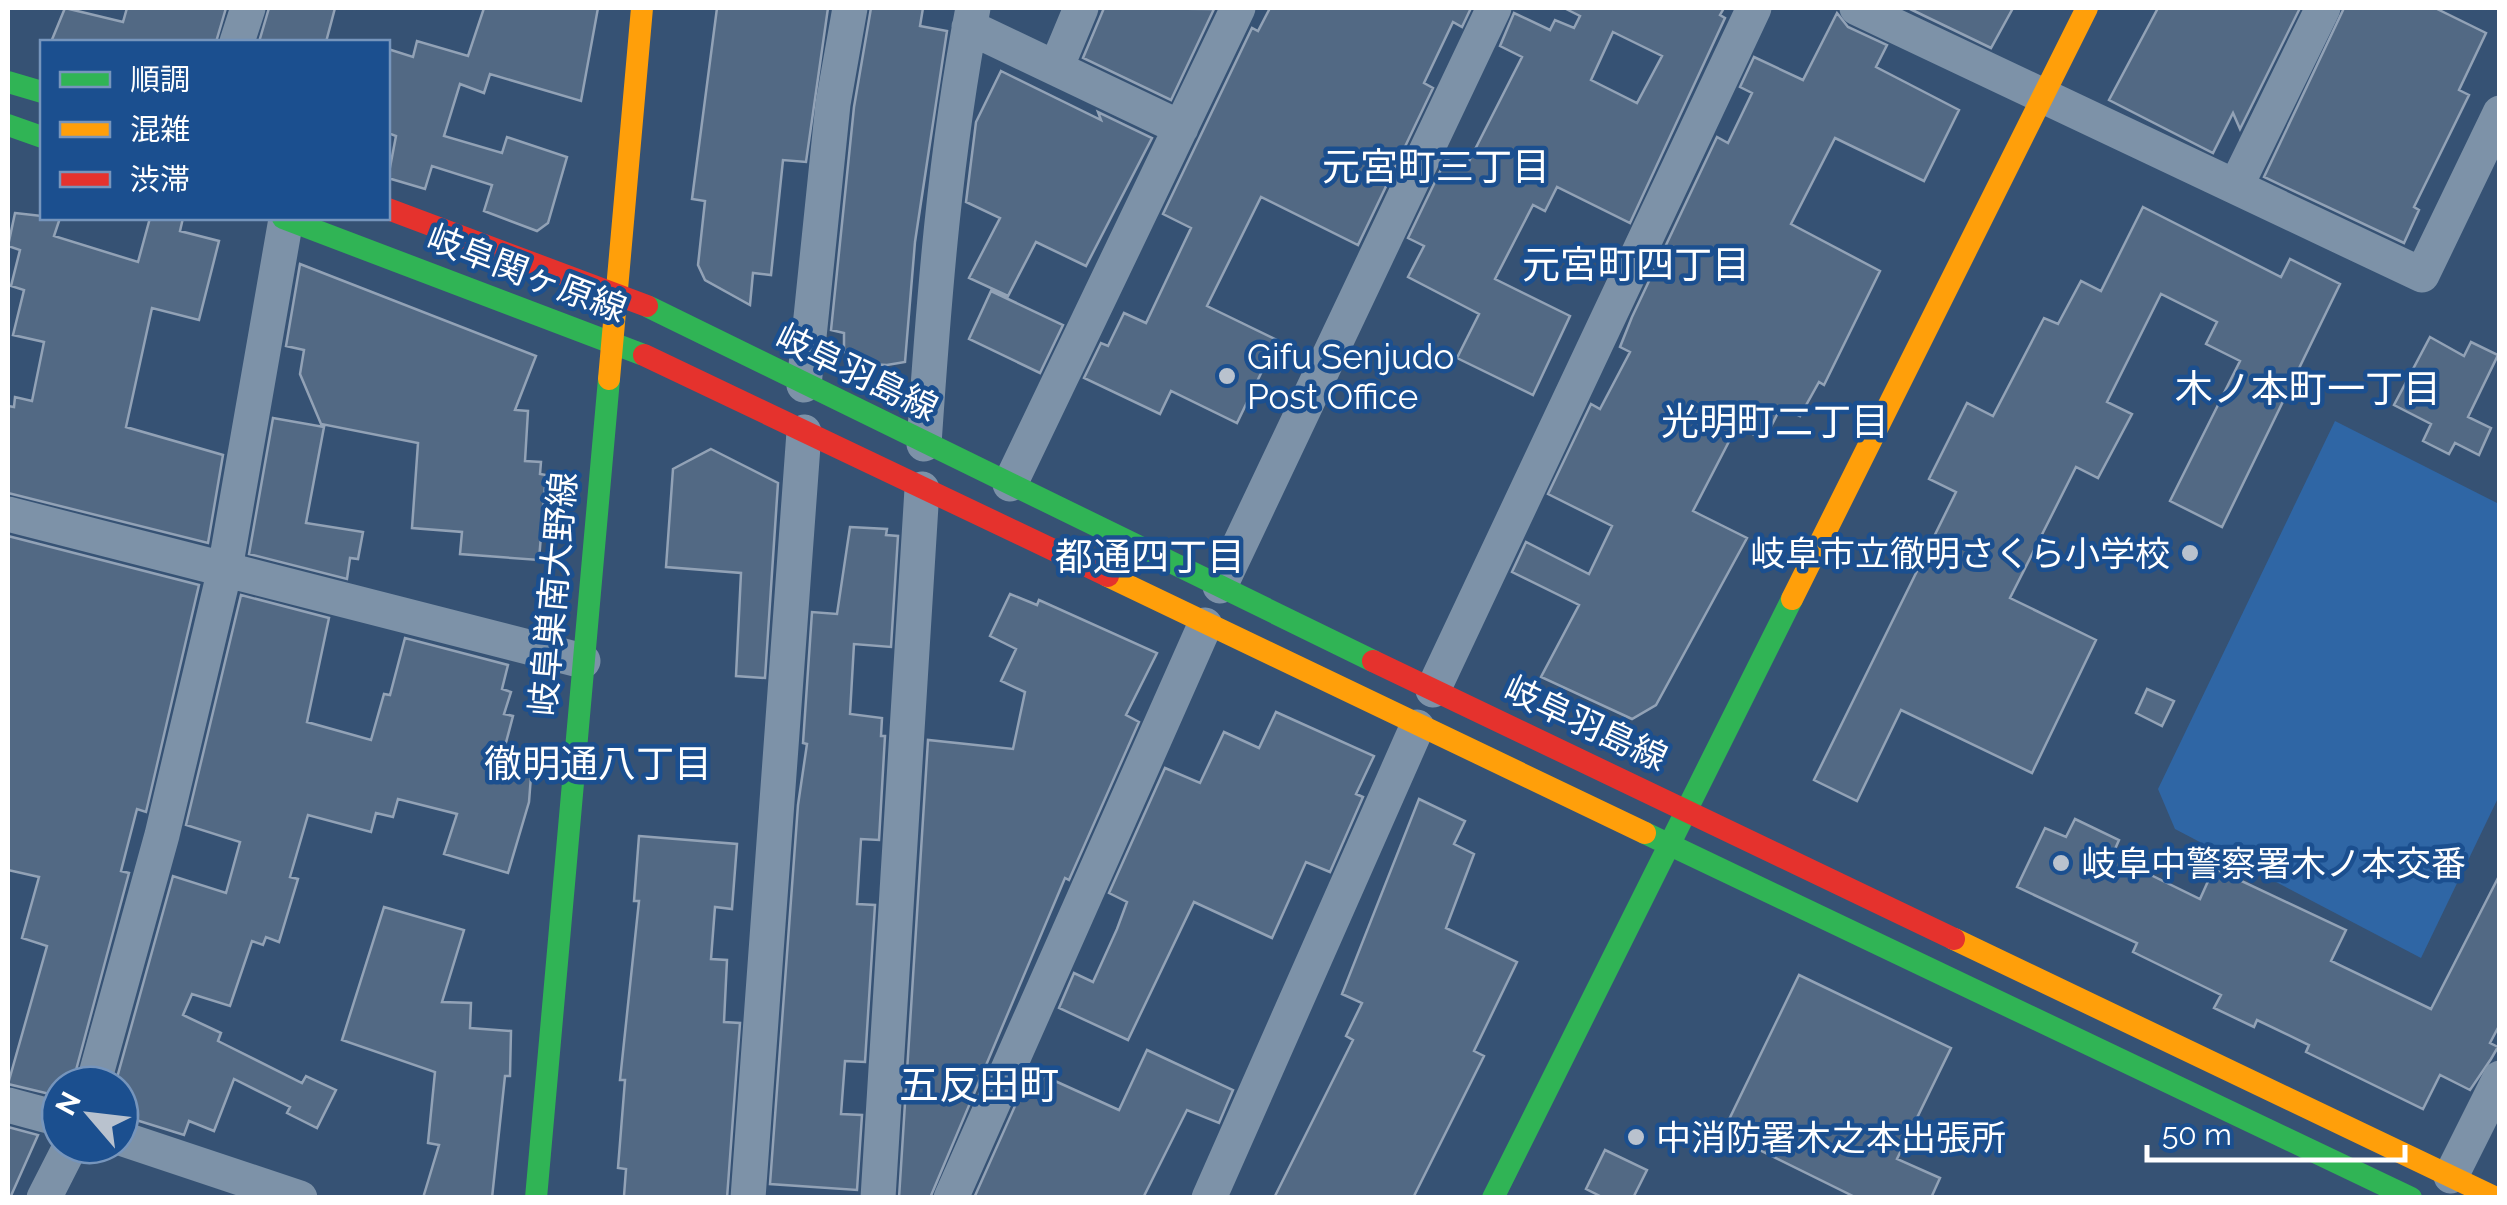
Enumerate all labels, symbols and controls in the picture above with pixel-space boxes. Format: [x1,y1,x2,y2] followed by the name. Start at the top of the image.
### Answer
[40,40,390,220] legend
[130,62,190,97] text: 順調
[130,112,190,147] text: 混雑
[1322,144,1550,189] district label: 元宮町三丁目
[130,162,190,197] text: 渋滞
[422,216,632,330] street label: 岐阜関ヶ原線
[1522,242,1750,287] district label: 元宮町四丁目
[769,315,945,429] street label: 岐阜羽島線
[1247,336,1454,417] place label: Gifu Senjudo Post Office
[1216,365,1238,387] marker: Gifu Senjudo Post Office
[2175,366,2441,411] district label: 木ノ本町一丁目
[1661,399,1889,444] district label: 光明町二丁目
[522,470,584,718] street label: 岐阜巣南大野線
[1750,533,2170,574] place label: 岐阜市立徹明さくら小学校
[1055,534,1245,579] district label: 都通四丁目
[2179,542,2201,564] marker: 岐阜市立徹明さくら小学校
[1498,667,1674,779] street label: 岐阜羽島線
[484,741,712,786] district label: 徹明通八丁目
[2081,843,2466,884] place label: 岐阜中警察署木ノ本交番
[2050,852,2072,874] marker: 岐阜中警察署木ノ本交番
[899,1061,1059,1108] district label: 五反田町
[40,1065,140,1165] north arrow
[49,1086,88,1121] text: N
[2147,1100,2404,1162] scale bar
[1656,1117,2006,1158] place label: 中消防署木之本出張所
[2162,1117,2232,1152] text: 50 m
[1625,1126,1647,1148] marker: 中消防署木之本出張所

